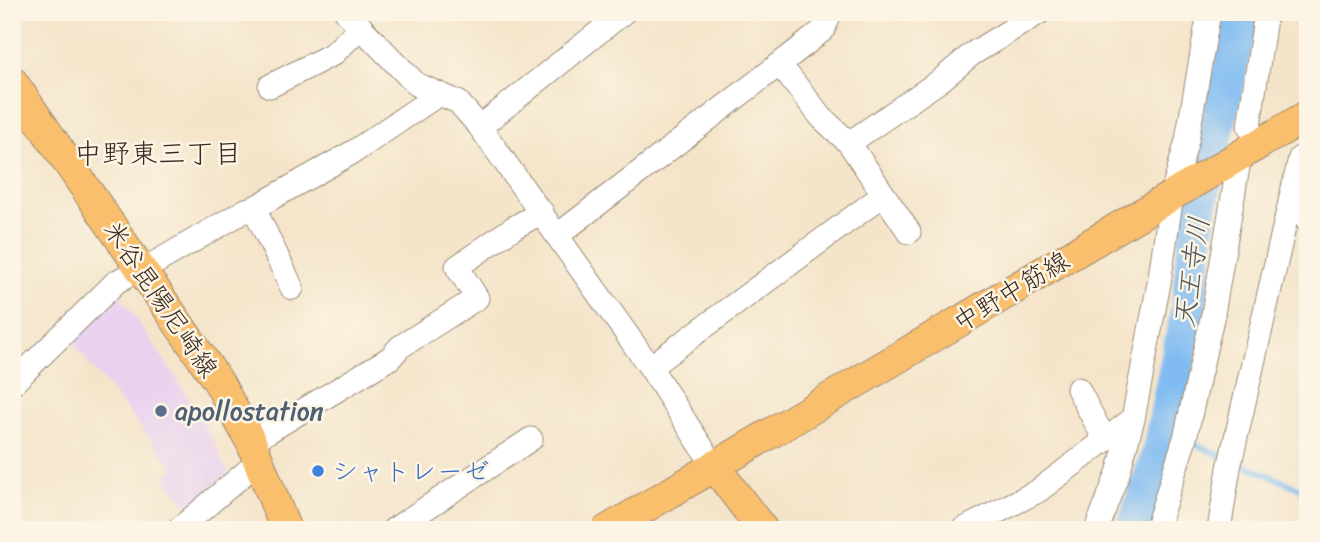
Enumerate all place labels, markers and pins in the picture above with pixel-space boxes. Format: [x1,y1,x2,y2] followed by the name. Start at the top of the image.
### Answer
[175,388,324,434] place label: apollostation
[153,403,169,419] marker: apollostation
[332,448,489,494] place label: シャトレーゼ
[310,463,326,479] marker: シャトレーゼ

